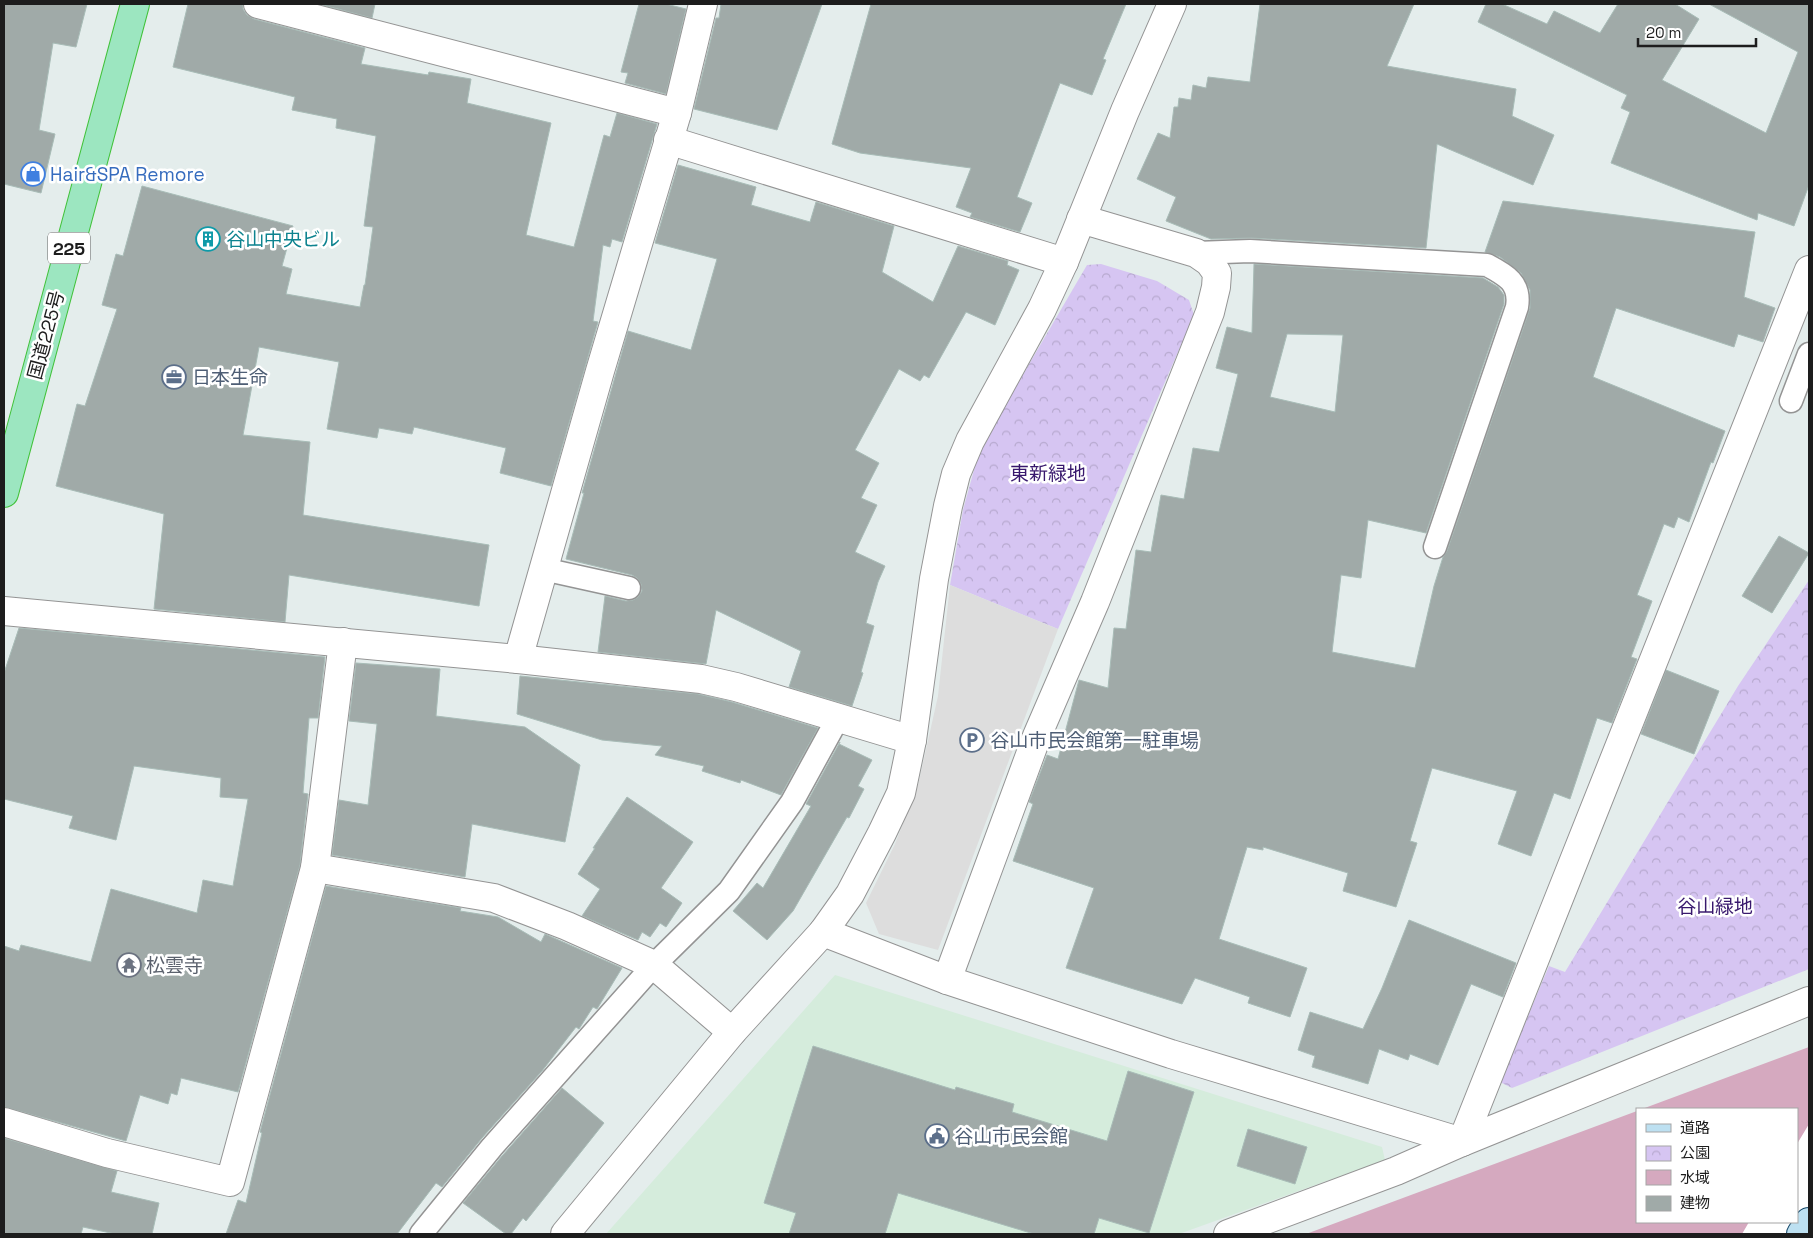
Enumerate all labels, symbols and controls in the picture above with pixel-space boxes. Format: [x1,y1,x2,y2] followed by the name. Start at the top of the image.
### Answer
[1638,15,1756,47] scale bar
[1646,23,1681,42] text: 20 m
[20,161,46,187] shop icon: Hair&SPA Remore
[50,162,205,187] place label: Hair&SPA Remore
[195,226,221,252] building icon: 谷山中央ビル
[226,227,340,252] place label: 谷山中央ビル
[48,232,90,264] road number: 225
[22,288,70,382] street label: 国道225号
[161,364,187,390] office icon: 日本生命
[192,365,268,390] place label: 日本生命
[1010,461,1086,486] park label: 東新緑地
[959,727,985,753] parking icon: 谷山市民会館第一駐車場
[990,728,1199,753] place label: 谷山市民会館第一駐車場
[1677,894,1753,919] park label: 谷山緑地
[116,952,142,978] temple icon: 松雲寺
[146,953,203,978] place label: 松雲寺
[1636,1108,1798,1223] legend
[1680,1118,1710,1137] text: 道路
[924,1123,950,1149] public building icon: 谷山市民会館
[954,1124,1068,1149] place label: 谷山市民会館
[1680,1143,1710,1162] text: 公園
[1680,1168,1710,1187] text: 水域
[1680,1193,1710,1212] text: 建物

